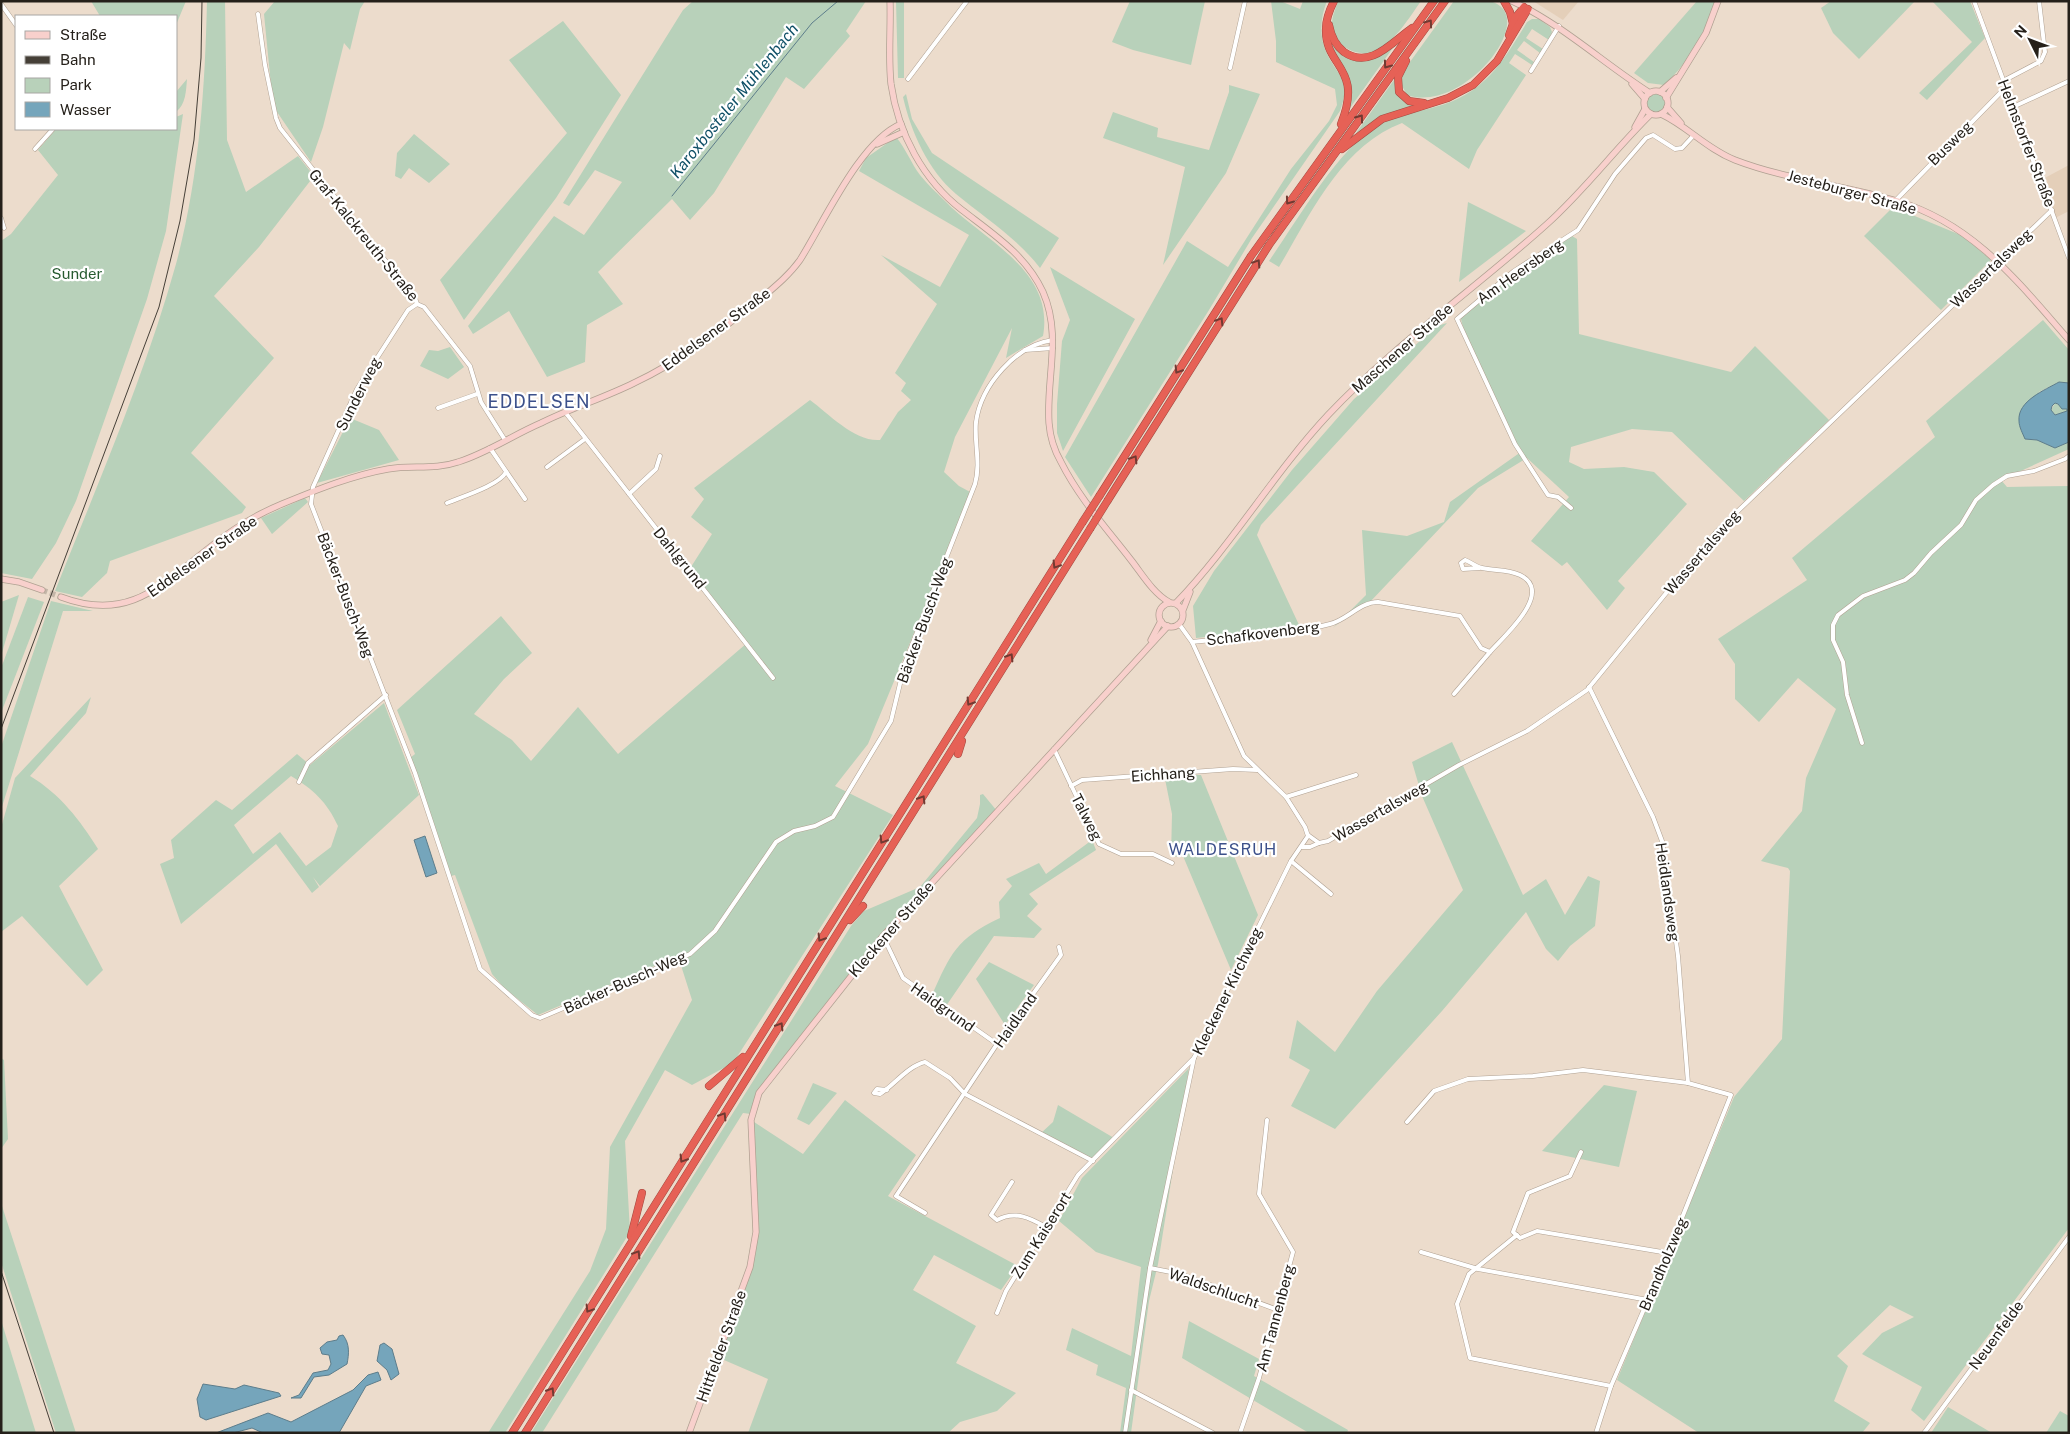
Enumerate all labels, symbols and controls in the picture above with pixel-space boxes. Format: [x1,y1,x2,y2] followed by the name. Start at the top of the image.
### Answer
[15,15,178,130] legend
[2005,15,2055,65] north arrow
[666,20,802,182] water label: Karoxbosteler Mühlenbach
[1423,20,1432,29] one-way arrow
[2011,22,2030,41] text: N
[60,26,107,43] text: Straße
[60,51,96,68] text: Bahn
[1385,59,1393,68] one-way arrow
[60,76,92,93] text: Park
[1995,77,2059,209] street label: Helmstorfer Straße
[60,101,112,118] text: Wasser
[1354,114,1363,124] one-way arrow
[1924,117,1976,169] street label: Busweg
[306,166,422,304] street label: Graf-Kalckreuth-Straße
[1786,167,1918,217] street label: Jesteburger Straße
[1286,195,1295,205] one-way arrow
[1947,225,2035,311] street label: Wassertalsweg
[1474,235,1566,307] street label: Am Heersberg
[1251,259,1261,268] one-way arrow
[52,265,103,282] park label: Sunder
[659,284,773,374] street label: Eddelsener Straße
[1348,300,1456,396] street label: Maschener Straße
[1214,318,1223,327] one-way arrow
[332,354,384,434] street label: Sunderweg
[1175,365,1185,374] one-way arrow
[487,391,591,412] district label: EDDELSEN
[1128,455,1137,465] one-way arrow
[1661,506,1743,598] street label: Wassertalsweg
[144,512,260,600] street label: Eddelsener Straße
[650,524,710,592] street label: Dahlgrund
[314,530,378,660] street label: Bäcker-Busch-Weg
[893,555,955,685] street label: Bäcker-Busch-Weg
[1053,559,1062,568] one-way arrow
[1205,618,1321,648] street label: Schafkovenberg
[1004,654,1014,663] one-way arrow
[967,697,976,706] one-way arrow
[1130,763,1196,785] street label: Eichhang
[1330,777,1430,845] street label: Wassertalsweg
[1068,791,1106,843] street label: Talweg
[916,795,925,804] one-way arrow
[880,834,890,843] one-way arrow
[1169,840,1277,859] district label: WALDESRUH
[1653,841,1683,943] street label: Heidlandsweg
[845,878,937,980] street label: Kleckener Straße
[1189,924,1265,1058] street label: Kleckener Kirchweg
[818,933,828,942] one-way arrow
[561,947,689,1017] street label: Bäcker-Busch-Weg
[908,979,978,1035] street label: Haidgrund
[990,989,1040,1051] street label: Haidland
[773,1022,783,1031] one-way arrow
[717,1112,727,1121] one-way arrow
[680,1154,689,1163] one-way arrow
[1008,1188,1074,1281] street label: Zum Kaiserort
[1636,1215,1690,1313] street label: Brandholzweg
[631,1250,640,1259] one-way arrow
[1252,1262,1298,1374] street label: Am Tannenberg
[1167,1265,1262,1311] street label: Waldschlucht
[693,1288,749,1404] street label: Hittfelder Straße
[1965,1297,2027,1373] street label: Neuenfelde
[586,1303,596,1312] one-way arrow
[544,1388,554,1397] one-way arrow

